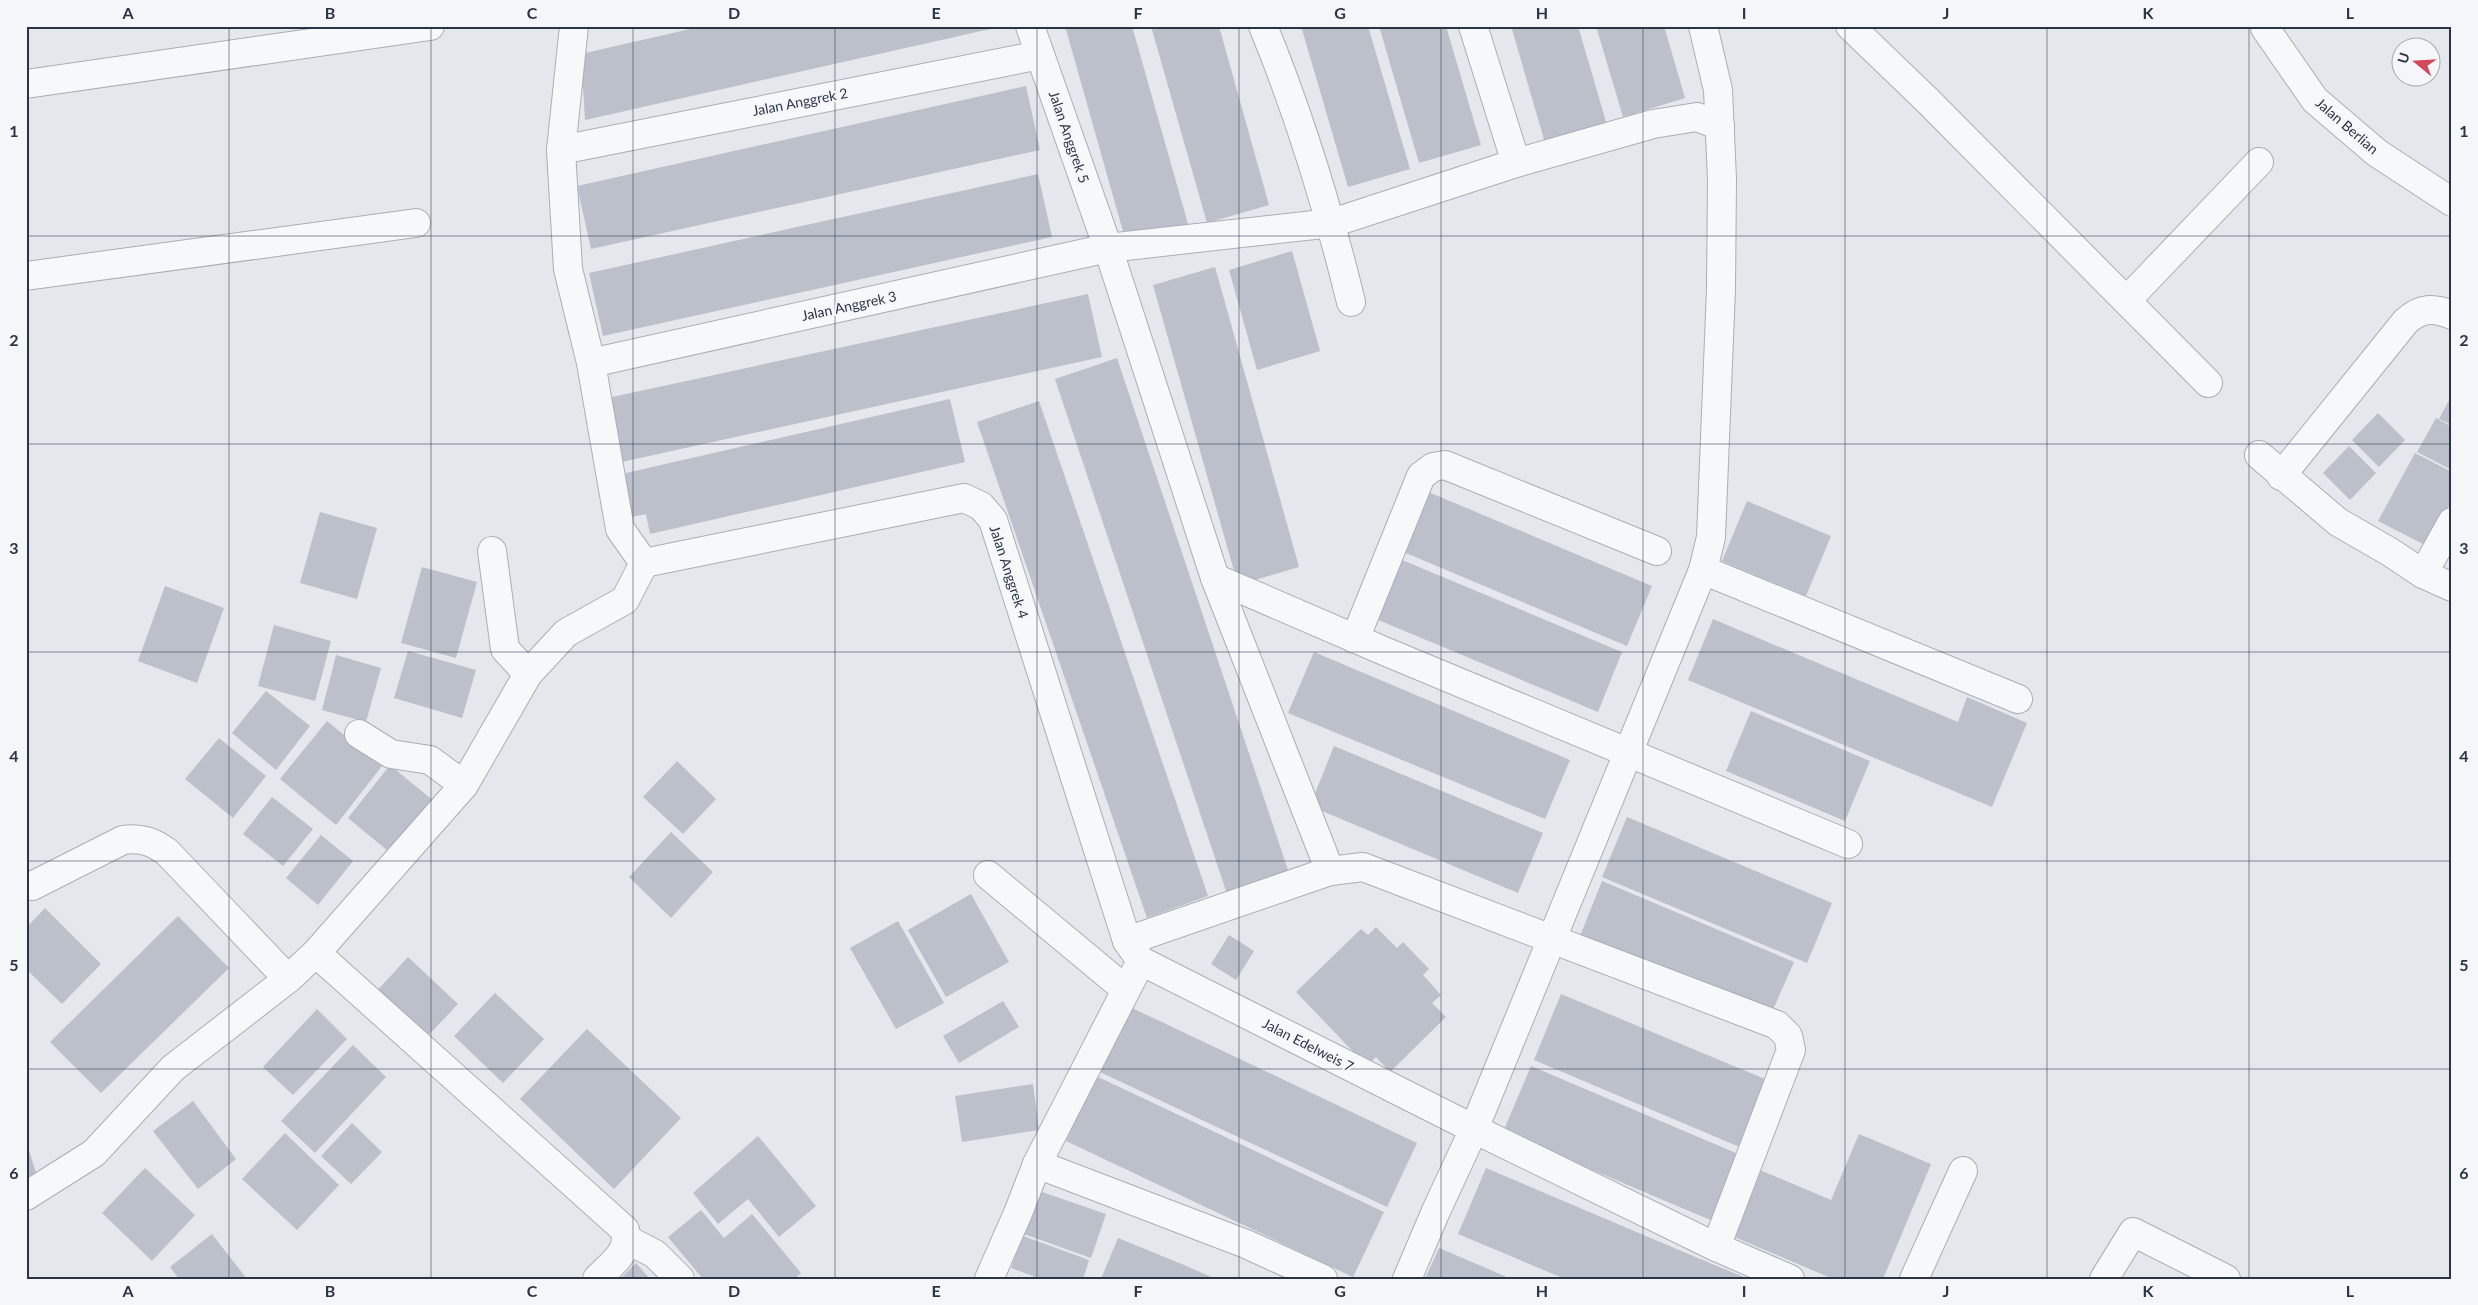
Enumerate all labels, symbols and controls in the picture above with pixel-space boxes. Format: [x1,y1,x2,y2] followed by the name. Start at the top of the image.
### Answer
[121,3,134,22] text: A
[325,3,335,22] text: B
[527,3,538,22] text: C
[728,3,740,22] text: D
[931,3,941,22] text: E
[1133,3,1143,22] text: F
[1334,3,1346,22] text: G
[1536,3,1548,22] text: H
[1742,3,1746,22] text: I
[1943,3,1949,22] text: J
[2143,3,2155,22] text: K
[2346,3,2355,22] text: L
[2390,38,2440,88] north arrow
[2393,50,2413,65] text: U
[751,84,849,119] street label: Jalan Anggrek 2
[1046,88,1093,185] street label: Jalan Anggrek 5
[2313,94,2382,157] street label: Jalan Berlian
[9,121,19,140] text: 1
[2459,121,2469,140] text: 1
[800,287,898,324] street label: Jalan Anggrek 3
[9,330,19,349] text: 2
[2459,330,2469,349] text: 2
[986,523,1032,620] street label: Jalan Anggrek 4
[9,538,19,557] text: 3
[2459,538,2469,557] text: 3
[9,746,19,765] text: 4
[2459,746,2469,765] text: 4
[9,955,19,974] text: 5
[2459,955,2469,974] text: 5
[1260,1014,1357,1075] street label: Jalan Edelweis 7
[9,1163,19,1182] text: 6
[2459,1163,2469,1182] text: 6
[121,1281,134,1300] text: A
[325,1281,335,1300] text: B
[527,1281,538,1300] text: C
[728,1281,740,1300] text: D
[931,1281,941,1300] text: E
[1133,1281,1143,1300] text: F
[1334,1281,1346,1300] text: G
[1536,1281,1548,1300] text: H
[1742,1281,1746,1300] text: I
[1943,1281,1949,1300] text: J
[2143,1281,2155,1300] text: K
[2346,1281,2355,1300] text: L

